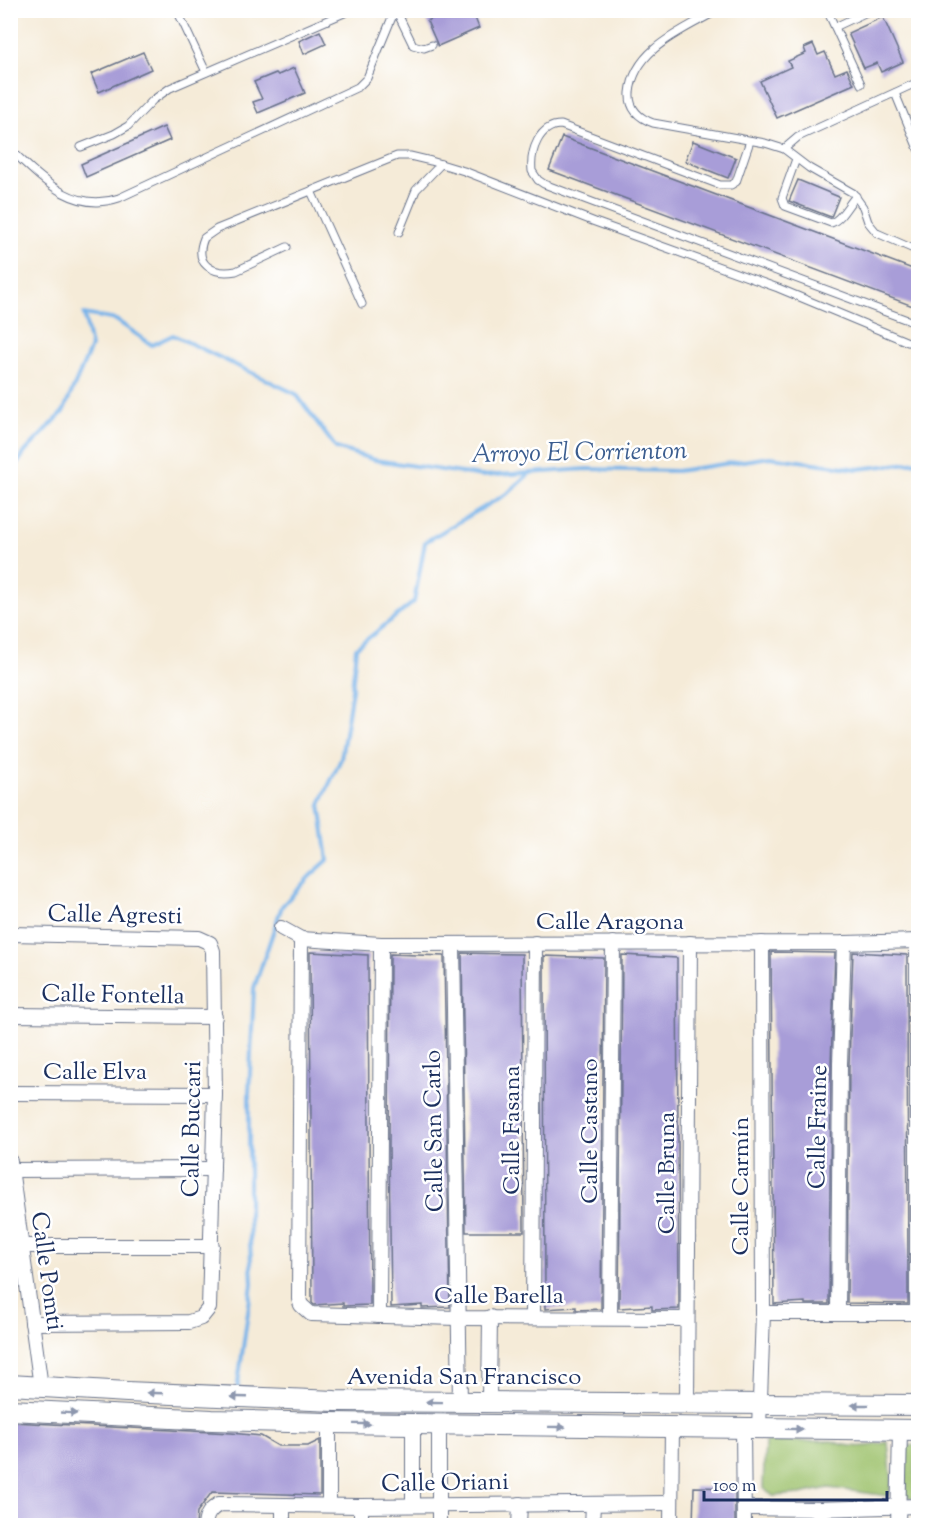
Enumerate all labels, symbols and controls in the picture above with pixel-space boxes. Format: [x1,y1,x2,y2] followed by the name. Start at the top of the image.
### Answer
[471,433,688,474] water label: Arroyo El Corrienton
[47,898,183,934] street label: Calle Agresti
[536,906,684,940] street label: Calle Aragona
[41,978,185,1014] street label: Calle Fontella
[417,1049,453,1212] street label: Calle San Carlo
[43,1056,147,1090] street label: Calle Elva
[574,1058,608,1204] street label: Calle Castano
[175,1060,211,1198] street label: Calle Buccari
[496,1065,530,1195] street label: Calle Fasana
[801,1065,837,1190] street label: Calle Fraine
[651,1112,685,1234] street label: Calle Bruna
[725,1116,759,1256] street label: Calle Carmín
[21,1210,71,1333] street label: Calle Pomti
[434,1280,564,1314] street label: Calle Barella
[347,1361,581,1395] street label: Avenida San Francisco
[145,1389,164,1398] one-way arrow
[230,1392,249,1402] one-way arrow
[425,1397,444,1407] one-way arrow
[851,1400,870,1410] one-way arrow
[59,1408,78,1417] one-way arrow
[352,1419,371,1429] one-way arrow
[547,1422,566,1432] one-way arrow
[784,1424,803,1434] one-way arrow
[704,1464,887,1502] scale bar
[381,1466,509,1502] street label: Calle Oriani
[713,1474,757,1500] text: 100 m

